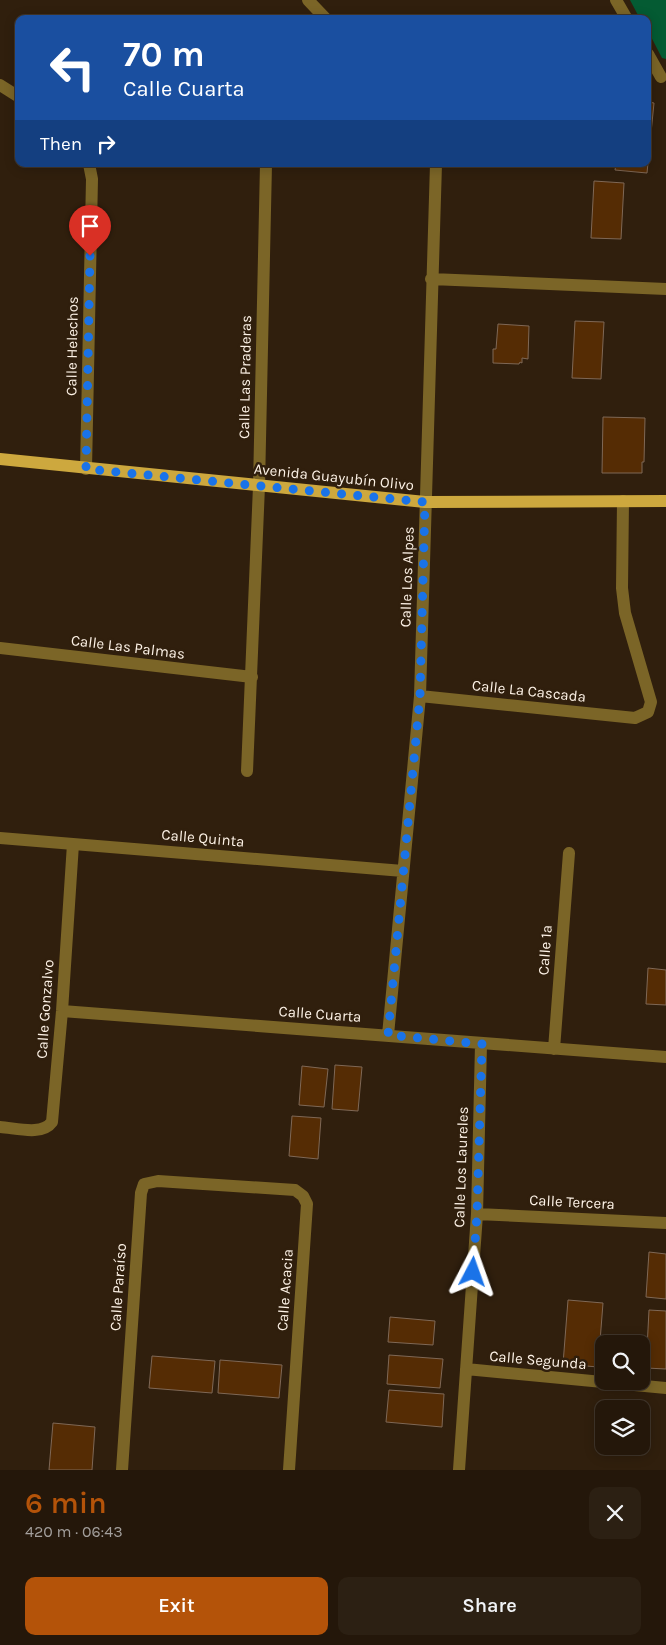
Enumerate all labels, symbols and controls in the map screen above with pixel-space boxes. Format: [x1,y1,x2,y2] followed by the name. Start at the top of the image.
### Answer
[123,34,205,75] text: 70 m
[40,35,105,100] icon: left
[123,76,245,102] text: Calle Cuarta
[92,130,120,158] icon: right
[40,133,82,155] text: Then
[69,205,111,256] pin
[76,212,104,240] icon: arrive
[62,296,82,396] street label: Calle Helechos
[235,315,255,439] street label: Calle Las Praderas
[253,460,415,494] street label: Avenida Guayubín Olivo
[396,526,418,628] street label: Calle Los Alpes
[70,631,186,663] street label: Calle Las Palmas
[471,676,587,706] street label: Calle La Cascada
[161,825,245,851] street label: Calle Quinta
[534,924,556,976] street label: Calle 1a
[33,959,57,1059] street label: Calle Gonzalvo
[278,1002,362,1026] street label: Calle Cuarta
[450,1106,472,1228] street label: Calle Los Laureles
[529,1191,615,1213] street label: Calle Tercera
[106,1243,130,1331] street label: Calle Paraíso
[446,1245,498,1297] position arrow
[273,1248,297,1332] street label: Calle Acacia
[595,1335,650,1455] map controls
[595,1335,650,1390] button: search
[489,1347,587,1373] street label: Calle Segunda
[595,1400,650,1455] button: layers
[25,1485,107,1521] text: 6 min
[589,1487,641,1539] button: close
[25,1522,123,1541] text: 420 m · 06:43
[25,1577,328,1635] button: Exit
[338,1577,641,1635] button: Share

